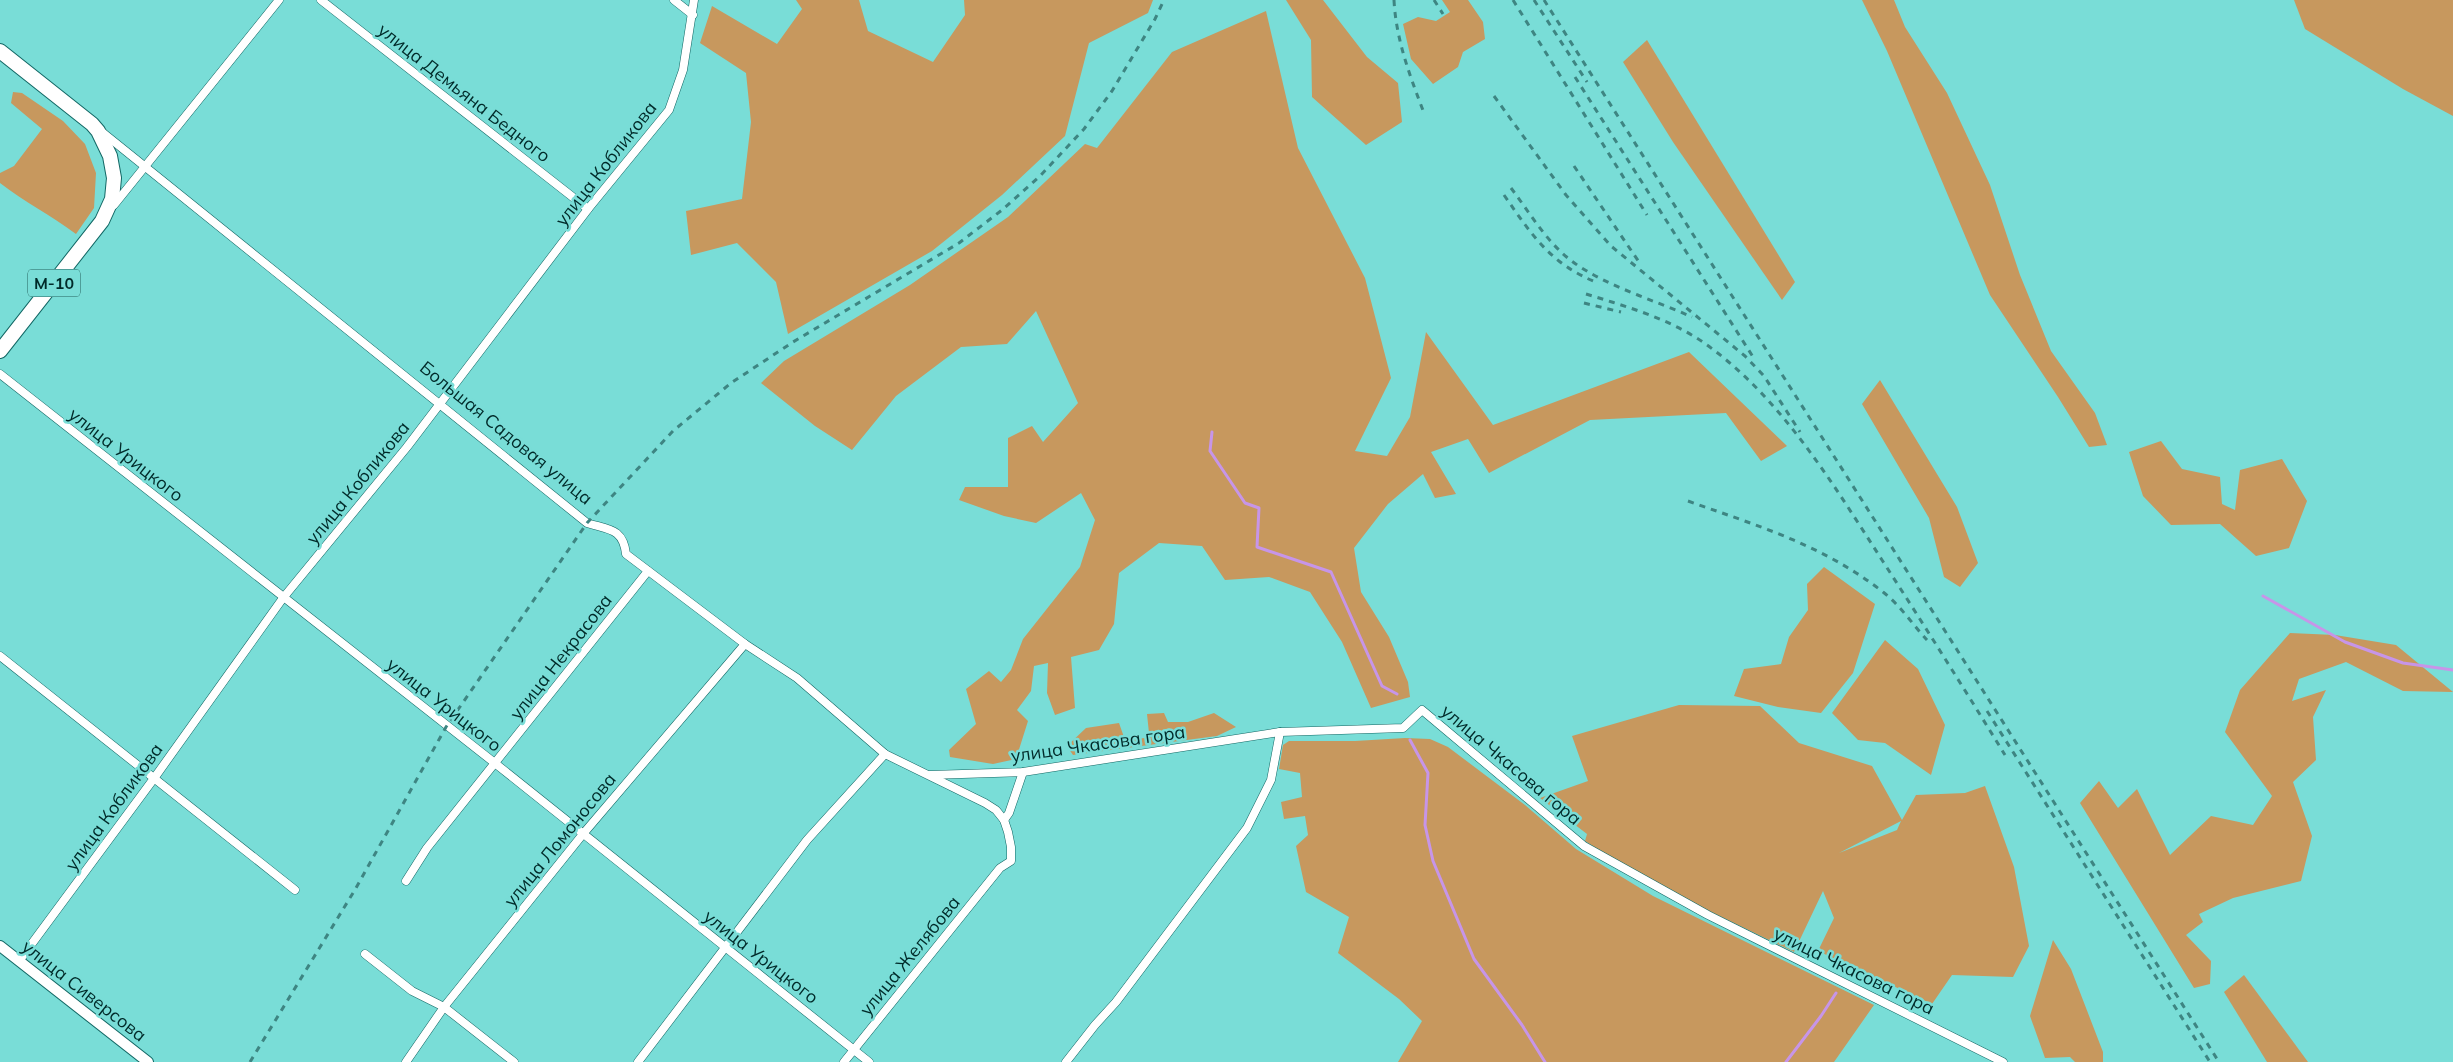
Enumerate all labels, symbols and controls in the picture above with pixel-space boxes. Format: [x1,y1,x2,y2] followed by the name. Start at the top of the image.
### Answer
[373,18,555,167] street label: улица Демьяна Бедного
[550,97,661,231] street label: улица Кобликова
[28,270,80,296] road number: М-10
[415,356,597,509] street label: Большая Садовая улица
[64,403,188,507] street label: улица Урицкого
[301,416,414,549] street label: улица Кобликова
[504,589,617,724] street label: улица Некрасова
[382,653,506,757] street label: улица Урицкого
[1437,699,1586,830] street label: улица Чкасова гора
[1009,720,1187,767] street label: улица Чкасова гора
[60,738,168,875] street label: улица Кобликова
[499,768,621,911] street label: улица Ломоносова
[854,891,965,1020] street label: улица Желябова
[699,905,823,1009] street label: улица Урицкого
[1770,922,1938,1019] street label: улица Чкасова гора
[17,935,151,1046] street label: улица Сиверсова

